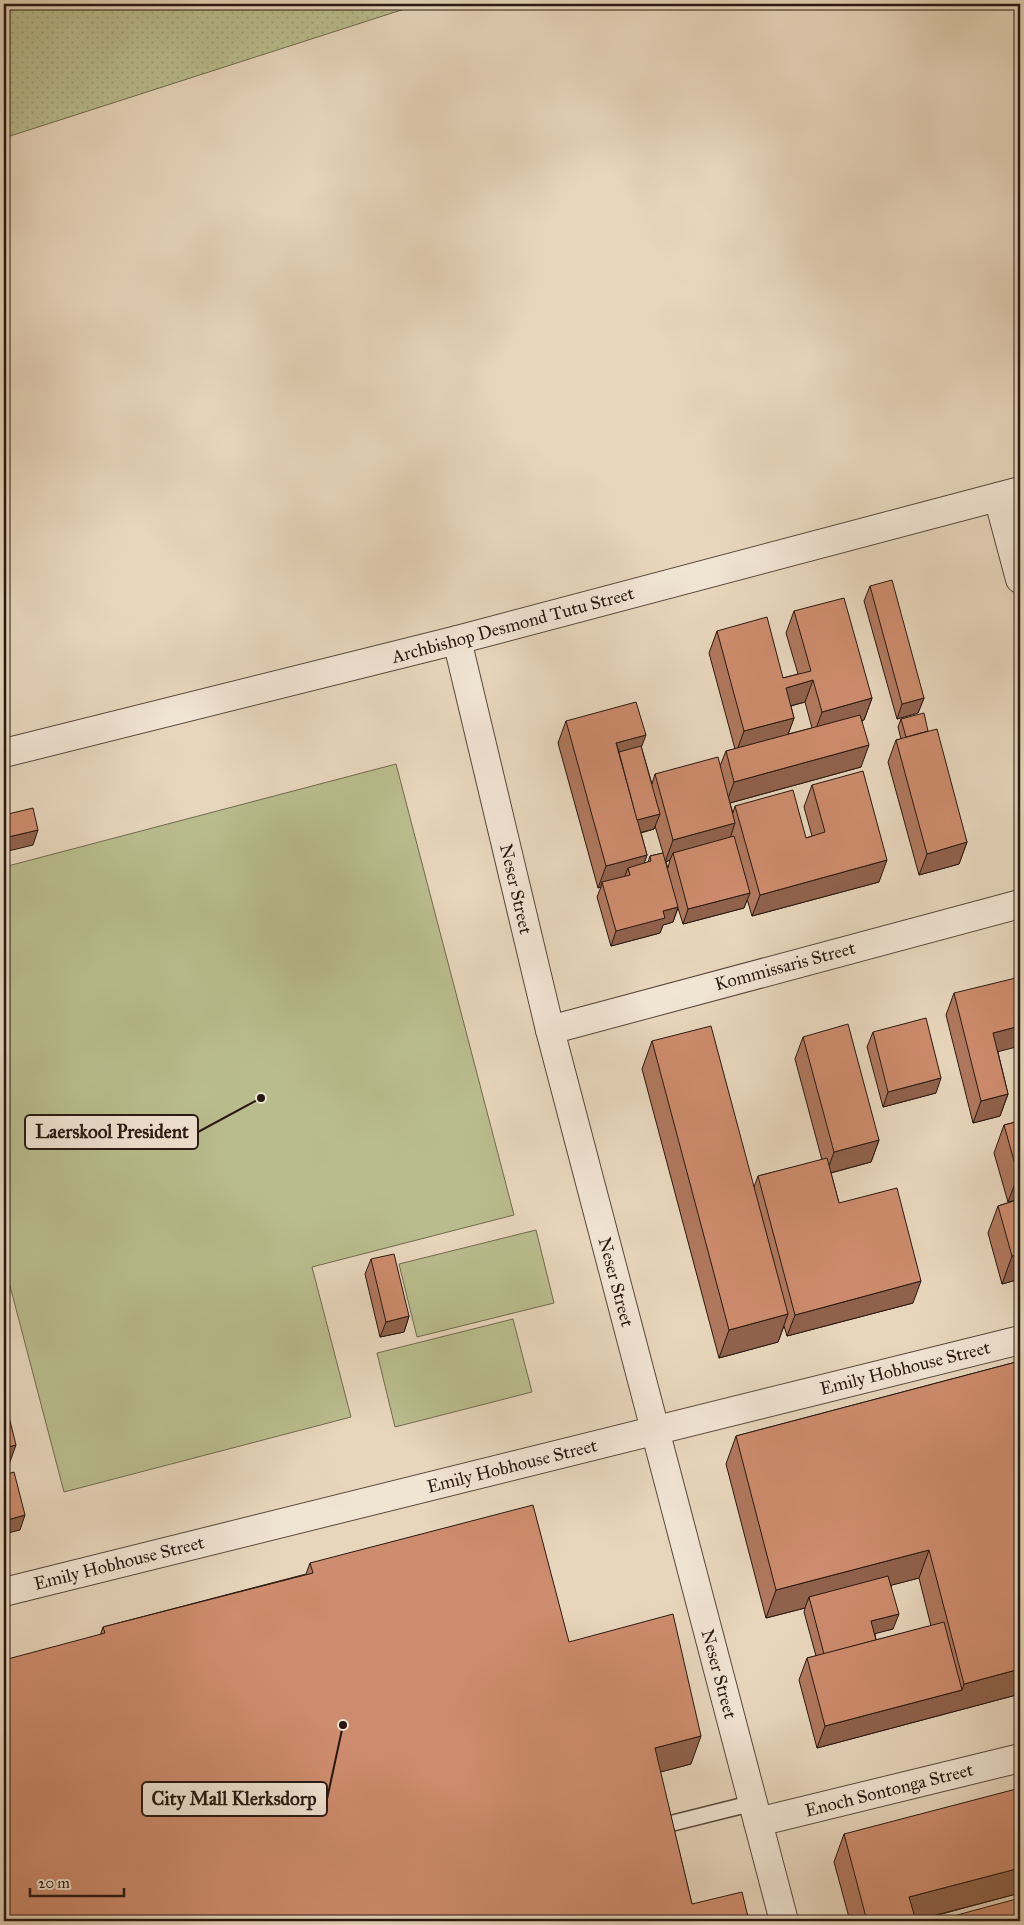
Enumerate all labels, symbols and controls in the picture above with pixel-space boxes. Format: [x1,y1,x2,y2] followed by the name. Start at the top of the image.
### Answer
[388,582,637,668] street label: Archbishop Desmond Tutu Street
[495,842,537,937] street label: Neser Street
[712,937,858,995] street label: Kommissaris Street
[25,1115,198,1149] callout: Laerskool President
[35,1120,189,1143] text: Laerskool President
[593,1235,639,1330] street label: Neser Street
[818,1336,993,1400] street label: Emily Hobhouse Street
[425,1434,600,1498] street label: Emily Hobhouse Street
[32,1531,207,1595] street label: Emily Hobhouse Street
[696,1627,742,1722] street label: Neser Street
[803,1758,976,1823] street label: Enoch Sontonga Street
[142,1782,327,1816] callout: City Mall Klerksdorp
[152,1787,317,1811] text: City Mall Klerksdorp
[30,1865,124,1897] scale bar
[38,1874,70,1892] text: 20 m

